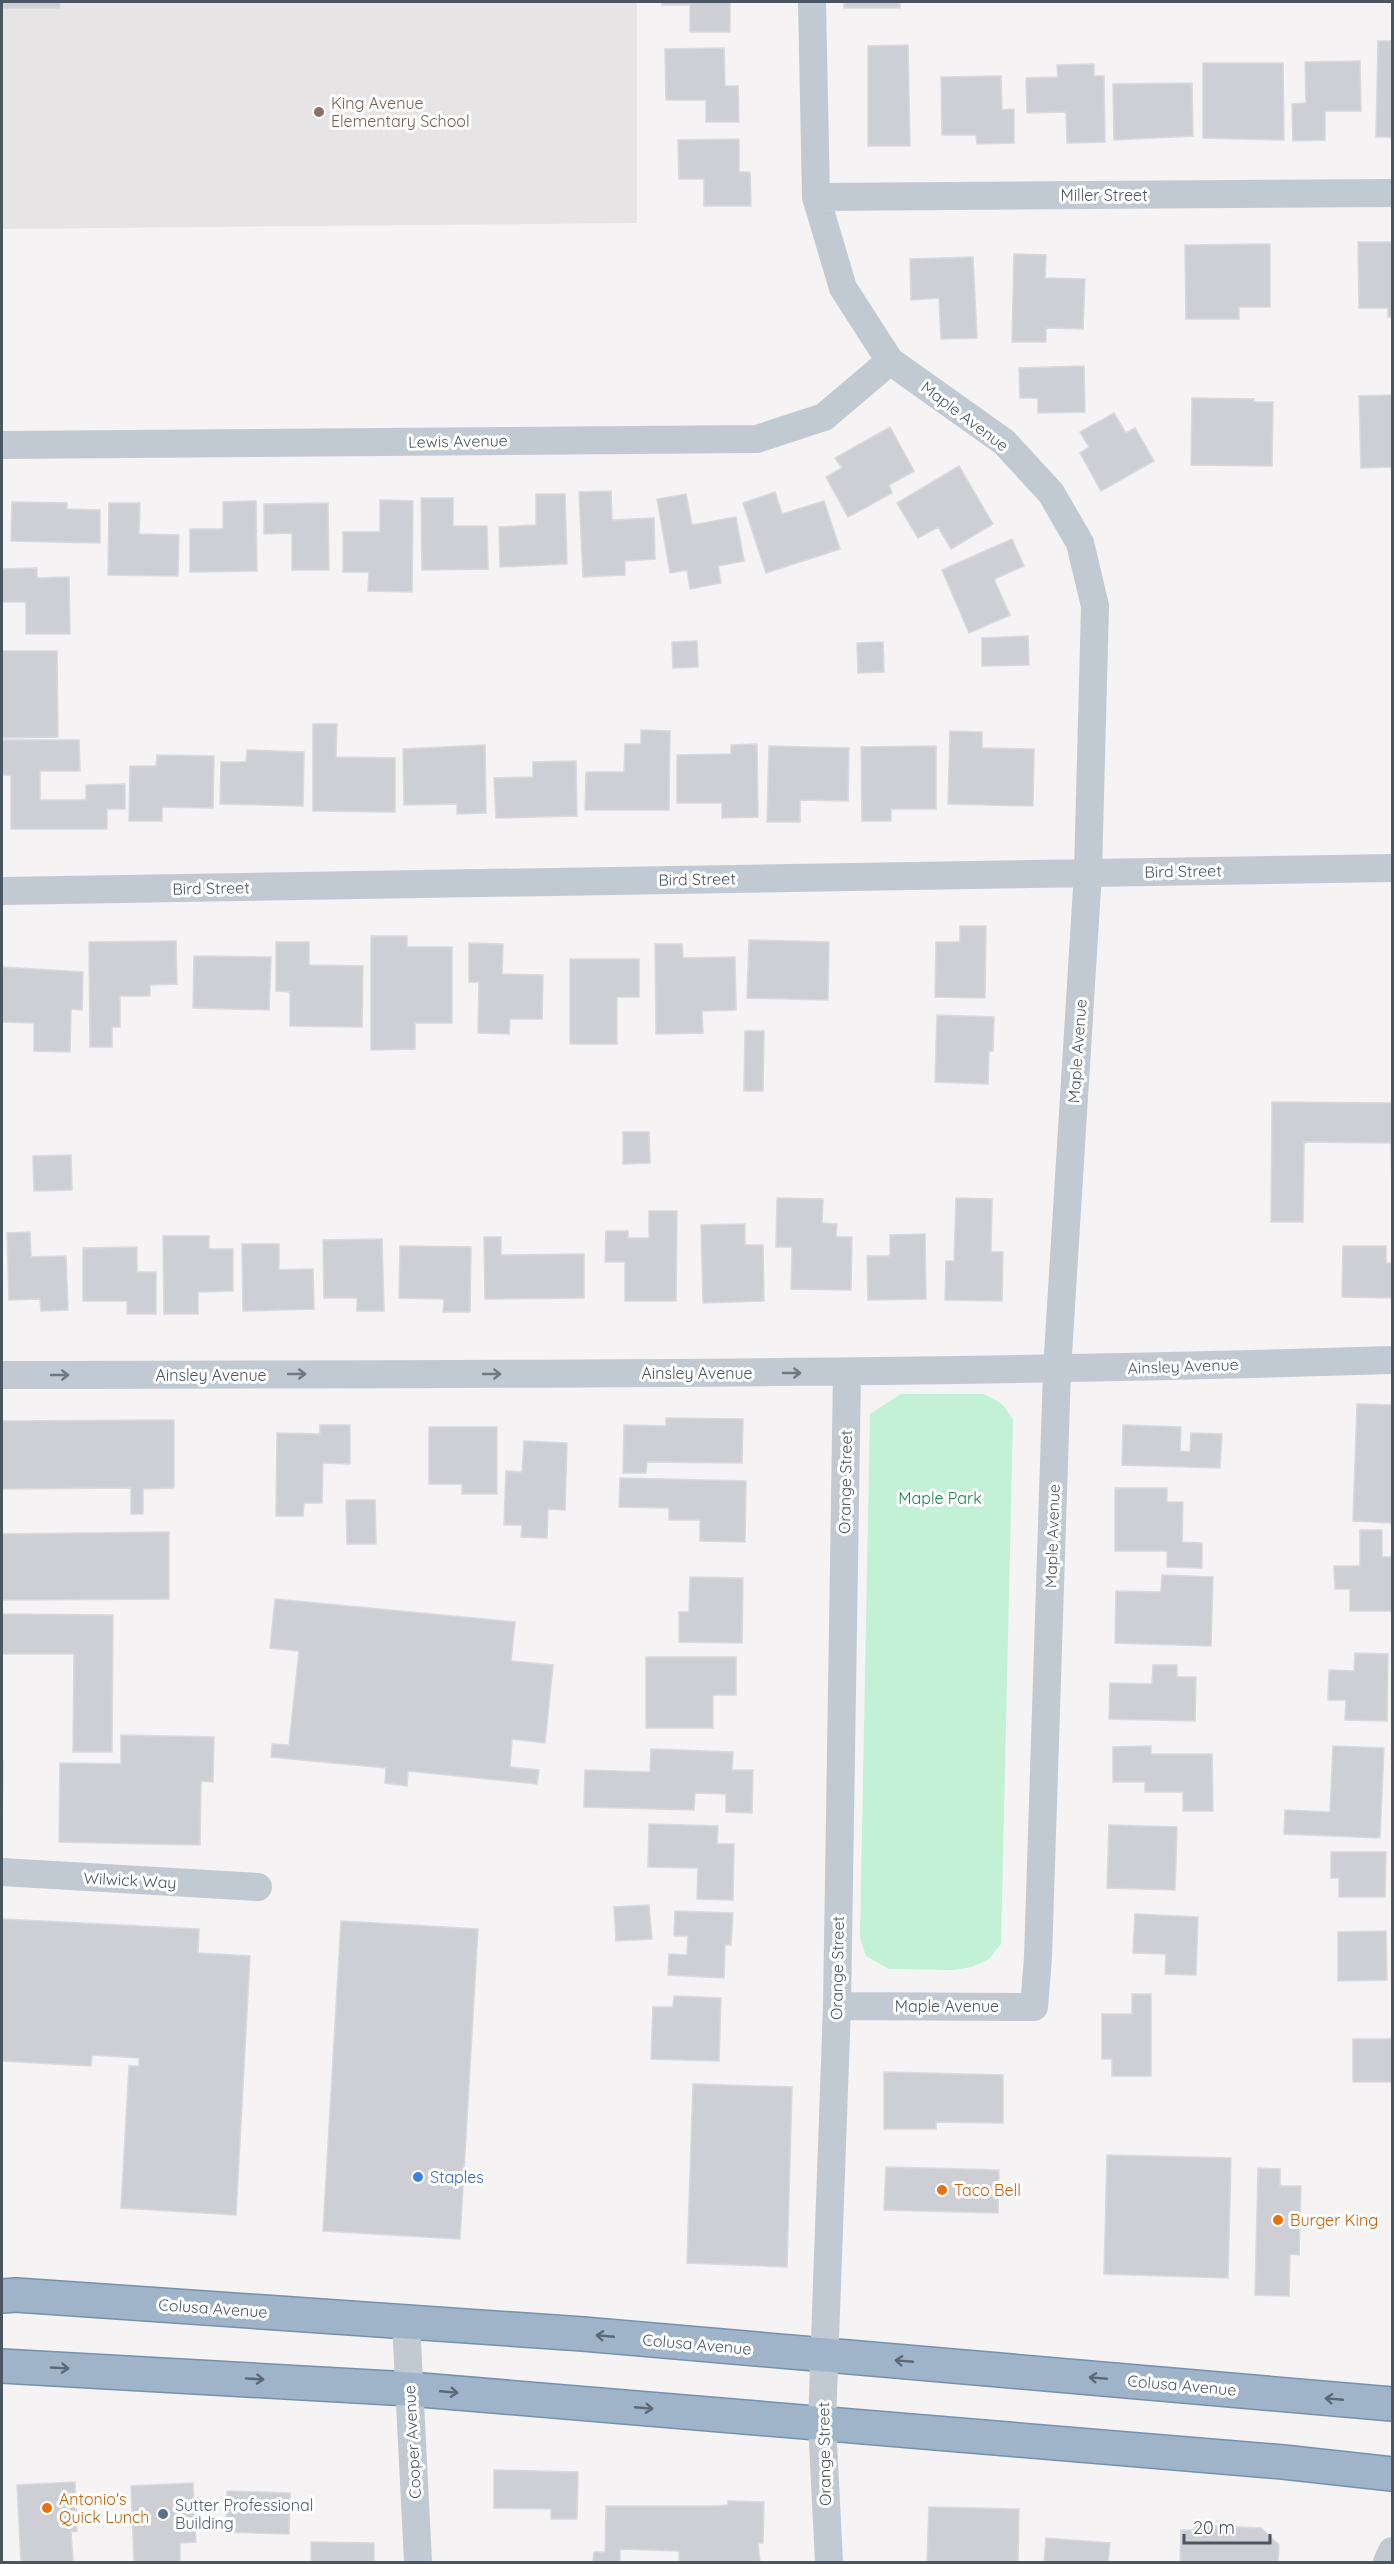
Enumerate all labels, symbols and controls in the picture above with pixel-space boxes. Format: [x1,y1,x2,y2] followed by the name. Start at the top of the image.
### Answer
[331,93,470,131] place label: King Avenue Elementary School
[312,105,326,119] marker: King Avenue Elementary School
[1060,185,1148,205] street label: Miller Street
[917,377,1013,455] street label: Maple Avenue
[408,430,508,452] street label: Lewis Avenue
[1144,860,1222,882] street label: Bird Street
[658,868,736,890] street label: Bird Street
[172,877,250,899] street label: Bird Street
[1063,998,1091,1104] street label: Maple Avenue
[1127,1354,1239,1378] street label: Ainsley Avenue
[641,1363,753,1383] street label: Ainsley Avenue
[155,1365,267,1385] street label: Ainsley Avenue
[781,1367,801,1379] one-way arrow
[286,1368,306,1380] one-way arrow
[481,1368,501,1380] one-way arrow
[49,1369,69,1381] one-way arrow
[834,1430,856,1534] street label: Orange Street
[1040,1484,1064,1588] street label: Maple Avenue
[898,1488,982,1508] park label: Maple Park
[83,1868,177,1892] street label: Wilwick Way
[826,1916,848,2020] street label: Orange Street
[895,1996,999,2016] street label: Maple Avenue
[430,2167,484,2187] place label: Staples
[411,2170,425,2184] marker: Staples
[954,2180,1021,2200] place label: Taco Bell
[935,2183,949,2197] marker: Taco Bell
[1290,2210,1378,2230] place label: Burger King
[1271,2213,1285,2227] marker: Burger King
[158,2294,268,2322] street label: Colusa Avenue
[642,2329,752,2359] street label: Colusa Avenue
[595,2330,615,2341] one-way arrow
[894,2355,914,2366] one-way arrow
[49,2363,69,2374] one-way arrow
[1127,2370,1237,2400] street label: Colusa Avenue
[1089,2372,1109,2383] one-way arrow
[244,2374,264,2385] one-way arrow
[399,2385,425,2499] street label: Cooper Avenue
[439,2387,459,2398] one-way arrow
[1325,2393,1345,2404] one-way arrow
[813,2402,835,2506] street label: Orange Street
[633,2403,653,2414] one-way arrow
[59,2489,149,2527] place label: Antonio's Quick Lunch
[175,2495,313,2533] place label: Sutter Professional Building
[40,2501,54,2515] marker: Antonio's Quick Lunch
[156,2507,170,2521] marker: Sutter Professional Building
[1184,2507,1270,2545] scale bar
[1193,2516,1235,2539] text: 20 m

